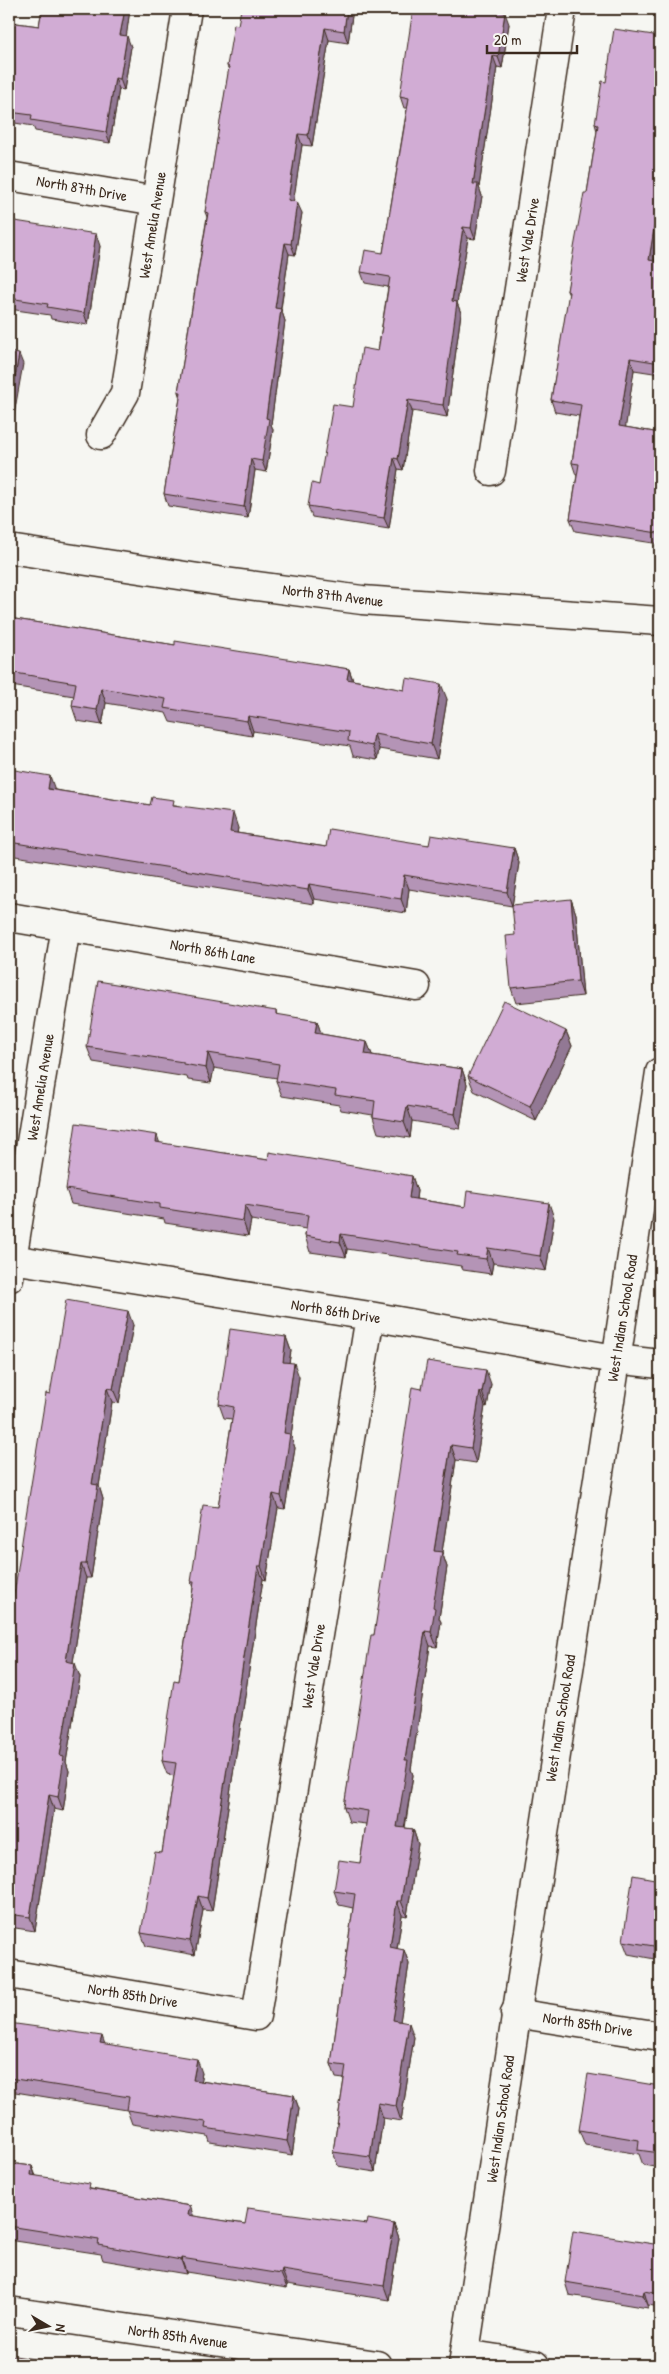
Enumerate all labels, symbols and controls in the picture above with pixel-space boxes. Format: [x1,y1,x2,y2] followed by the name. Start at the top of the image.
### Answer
[487,22,576,54] scale bar
[494,29,521,50] text: 20 m
[35,170,129,206] street label: North 87th Drive
[133,170,171,280] street label: West Amelia Avenue
[510,196,544,284] street label: West Vale Drive
[281,578,385,612] street label: North 87th Avenue
[169,933,257,969] street label: North 86th Lane
[21,1032,59,1142] street label: West Amelia Avenue
[602,1253,642,1383] street label: West Indian School Road
[290,1294,382,1328] street label: North 86th Drive
[296,1622,330,1710] street label: West Vale Drive
[540,1653,580,1783] street label: West Indian School Road
[87,1978,179,2012] street label: North 85th Drive
[542,2007,634,2041] street label: North 85th Drive
[481,2054,519,2184] street label: West Indian School Road
[22,2302,72,2352] north arrow
[127,2319,229,2353] street label: North 85th Avenue
[51,2323,71,2334] text: N

